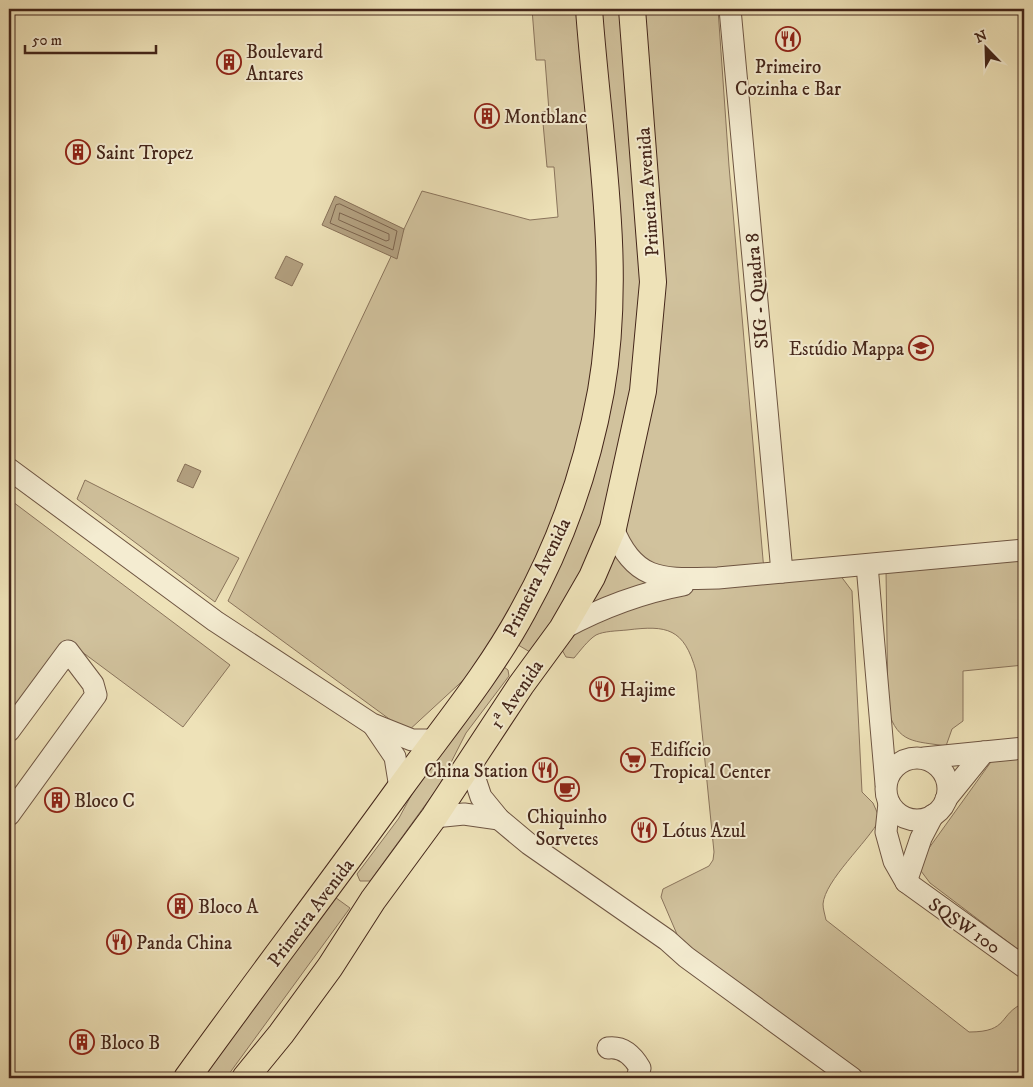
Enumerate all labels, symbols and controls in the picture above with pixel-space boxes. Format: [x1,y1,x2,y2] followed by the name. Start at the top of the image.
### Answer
[25,22,156,54] scale bar
[960,22,1010,72] north arrow
[775,26,801,52] restaurant icon: Primeiro Cozinha e Bar
[973,26,991,47] text: N
[32,31,62,50] text: 50 m
[246,41,323,86] place label: Boulevard Antares
[216,49,242,75] building icon: Boulevard Antares
[735,56,841,101] place label: Primeiro Cozinha e Bar
[474,103,500,129] building icon: Montblanc
[504,106,587,129] place label: Montblanc
[633,127,664,257] street label: Primeira Avenida
[65,139,91,165] building icon: Saint Tropez
[96,142,193,165] place label: Saint Tropez
[741,232,774,350] street label: SIG - Quadra 8
[908,335,934,361] school or university icon: Estúdio Mappa
[789,338,904,361] place label: Estúdio Mappa
[499,514,576,641] street label: Primeira Avenida
[486,656,549,734] street label: 1ª Avenida
[589,676,615,702] restaurant icon: Hajime
[620,679,676,702] place label: Hajime
[650,739,771,784] place label: Edifício Tropical Center
[620,747,646,773] supermarket icon: Edifício Tropical Center
[532,757,558,783] restaurant icon: China Station
[424,760,528,783] place label: China Station
[554,776,580,802] cafe icon: Chiquinho Sorvetes
[44,787,70,813] building icon: Bloco C
[74,790,135,813] place label: Bloco C
[527,806,607,851] place label: Chiquinho Sorvetes
[631,817,657,843] restaurant icon: Lótus Azul
[662,820,746,843] place label: Lótus Azul
[263,854,359,972] street label: Primeira Avenida
[167,893,193,919] building icon: Bloco A
[924,893,1005,959] street label: SQSW 100
[198,896,259,919] place label: Bloco A
[106,929,132,955] restaurant icon: Panda China
[136,932,232,955] place label: Panda China
[69,1029,95,1055] building icon: Bloco B
[100,1032,160,1055] place label: Bloco B

